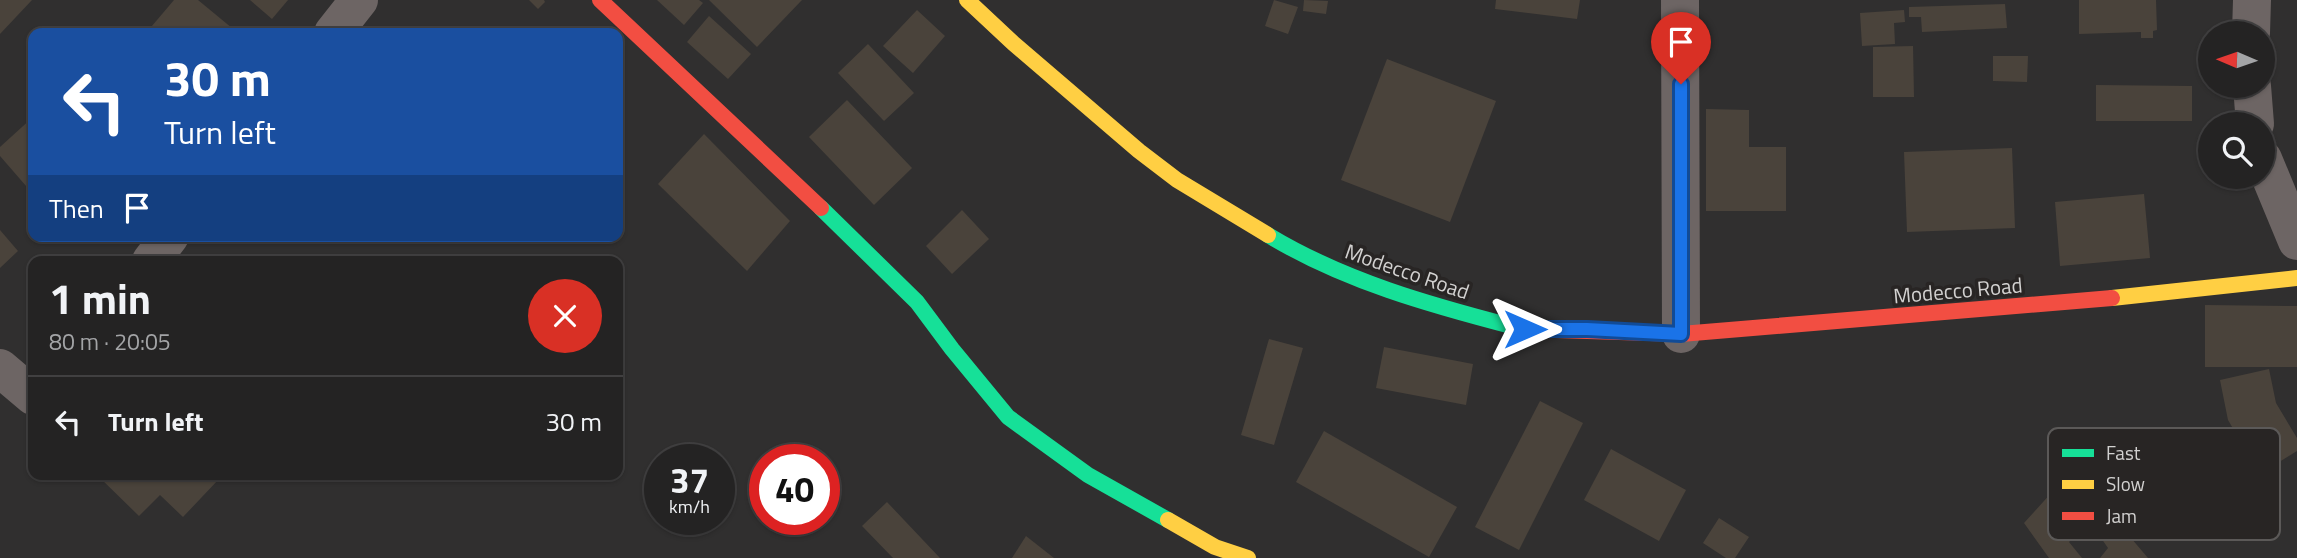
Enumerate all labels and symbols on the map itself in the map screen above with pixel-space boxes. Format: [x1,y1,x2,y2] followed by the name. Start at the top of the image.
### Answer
[1651,12.0,1711,84] pin
[2198,21,2275,98] north arrow
[1341,235,1474,307] street label: Modecco Road
[1892,268,2024,312] street label: Modecco Road
[1488,292,1562,366] position arrow
[2048,428,2280,540] legend
[2106,438,2141,467] text: Fast
[749,444,840,535] speed limit sign: 40
[2106,469,2145,498] text: Slow
[2106,501,2137,530] text: Jam

